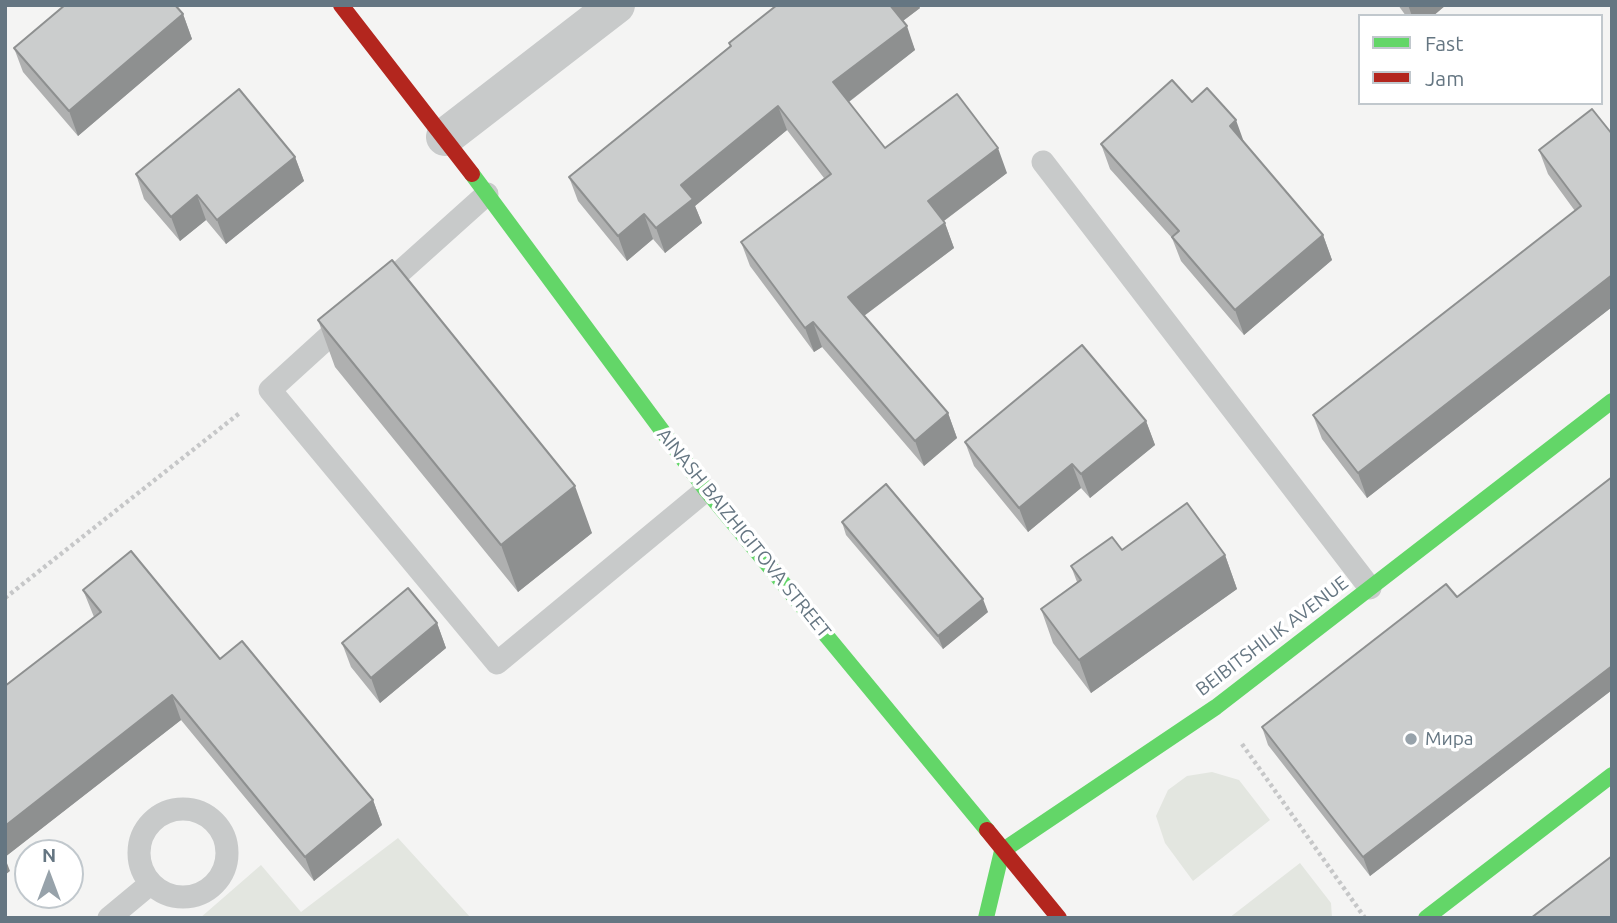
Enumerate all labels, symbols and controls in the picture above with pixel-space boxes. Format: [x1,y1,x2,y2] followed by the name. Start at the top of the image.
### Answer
[1358,14,1603,105] legend
[1425,31,1463,55] text: Fast
[1425,66,1464,90] text: Jam
[652,423,836,643] street label: AINASH BAIZHIGITOVA STREET
[1191,571,1353,701] street label: BEIBITSHILIK AVENUE
[1425,728,1474,750] place label: Мира
[1403,731,1419,747] marker: Мира
[14,839,84,909] north arrow
[42,844,56,866] text: N

